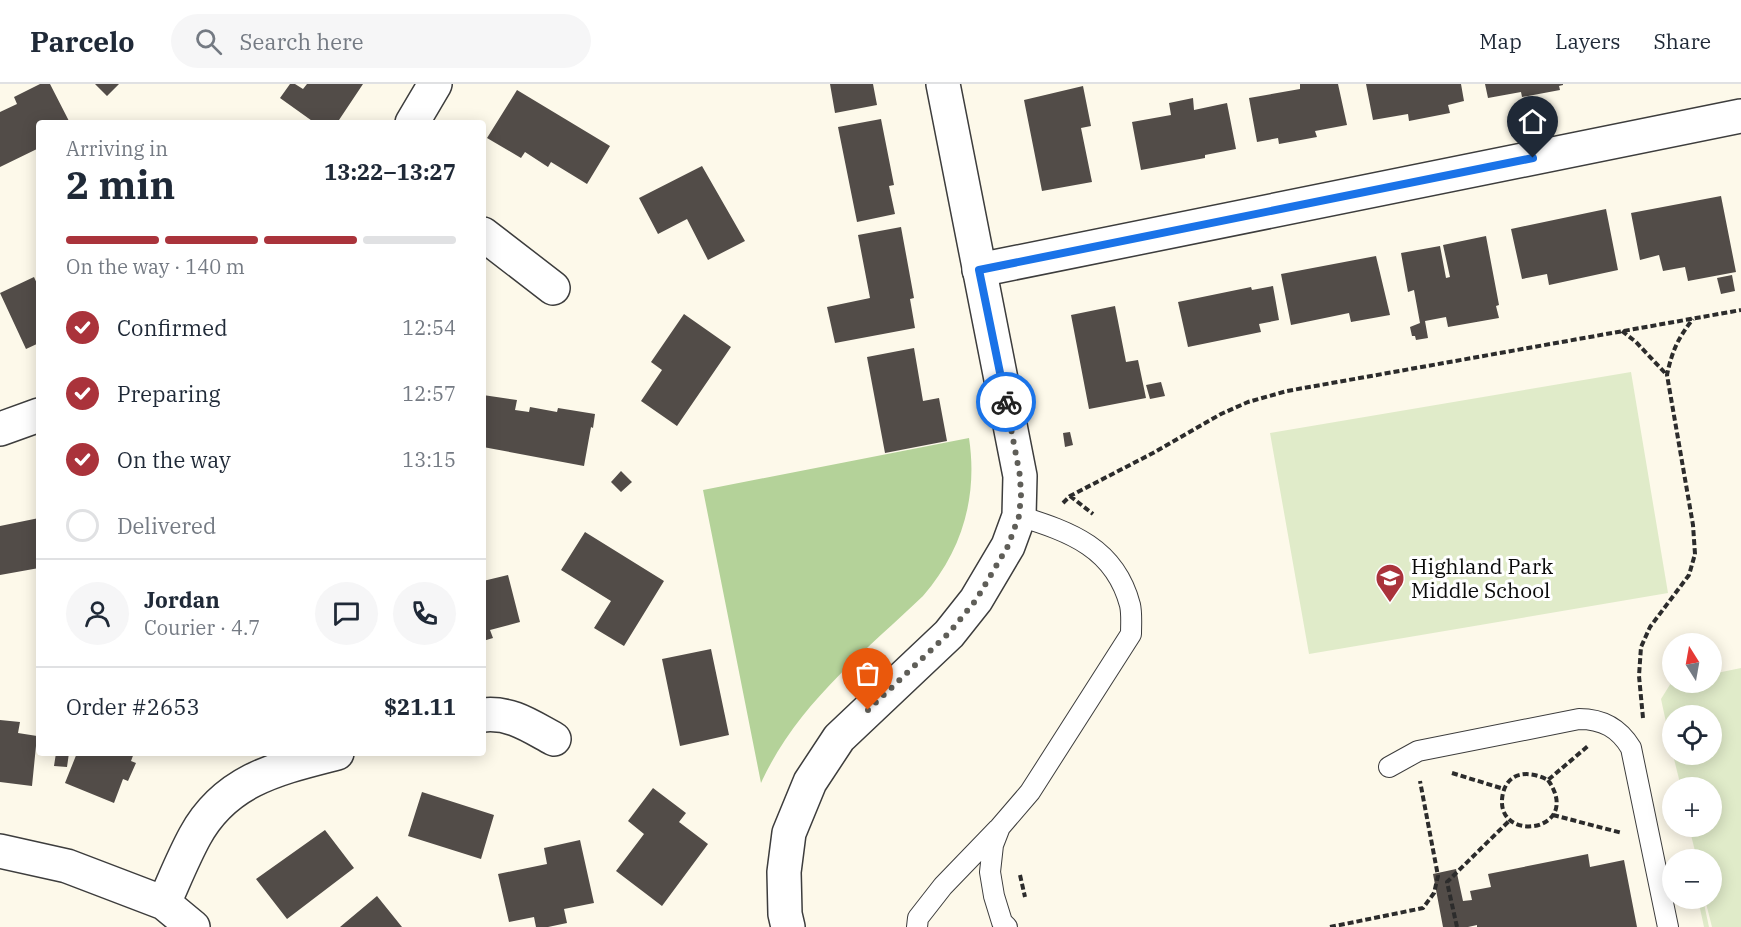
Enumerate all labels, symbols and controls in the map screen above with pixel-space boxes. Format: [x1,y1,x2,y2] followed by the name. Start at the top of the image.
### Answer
[171,14,591,68] search box
[30,23,135,60] text: Parcelo
[192,25,225,58] icon: search
[240,27,364,56] text: Search here
[1479,27,1522,55] text: Map
[1555,27,1621,55] text: Layers
[1654,27,1711,55] text: Share
[1507,96,1558,158] pin
[1516,105,1549,138] icon: home
[66,135,168,162] text: Arriving in
[324,157,456,186] text: 13:22–13:27
[66,159,175,210] text: 2 min
[66,253,245,280] text: On the way · 140 m
[66,311,99,344] icon: check
[117,313,228,342] text: Confirmed
[402,314,456,341] text: 12:54
[976,372,1036,432] courier
[66,377,99,410] icon: check
[117,379,221,408] text: Preparing
[402,380,456,407] text: 12:57
[990,386,1023,419] icon: bike
[66,443,99,476] icon: check
[117,445,231,474] text: On the way
[402,446,456,473] text: 13:15
[117,511,216,540] text: Delivered
[1411,552,1554,604] place label: Highland Park Middle School
[1374,562,1406,604] school or university icon: Highland Park Middle School
[66,582,129,645] button: person
[315,582,378,645] button: chat
[393,582,456,645] button: phone
[144,585,220,614] text: Jordan
[144,614,260,641] text: Courier · 4.7
[1662,633,1722,693] north arrow
[1662,633,1722,909] map controls
[842,648,893,710] pin
[851,657,884,690] icon: bag
[66,692,200,721] text: Order #2653
[384,692,456,721] text: $21.11
[1662,705,1722,765] button: locate
[1662,777,1722,837] button: +
[1662,849,1722,909] button: −

